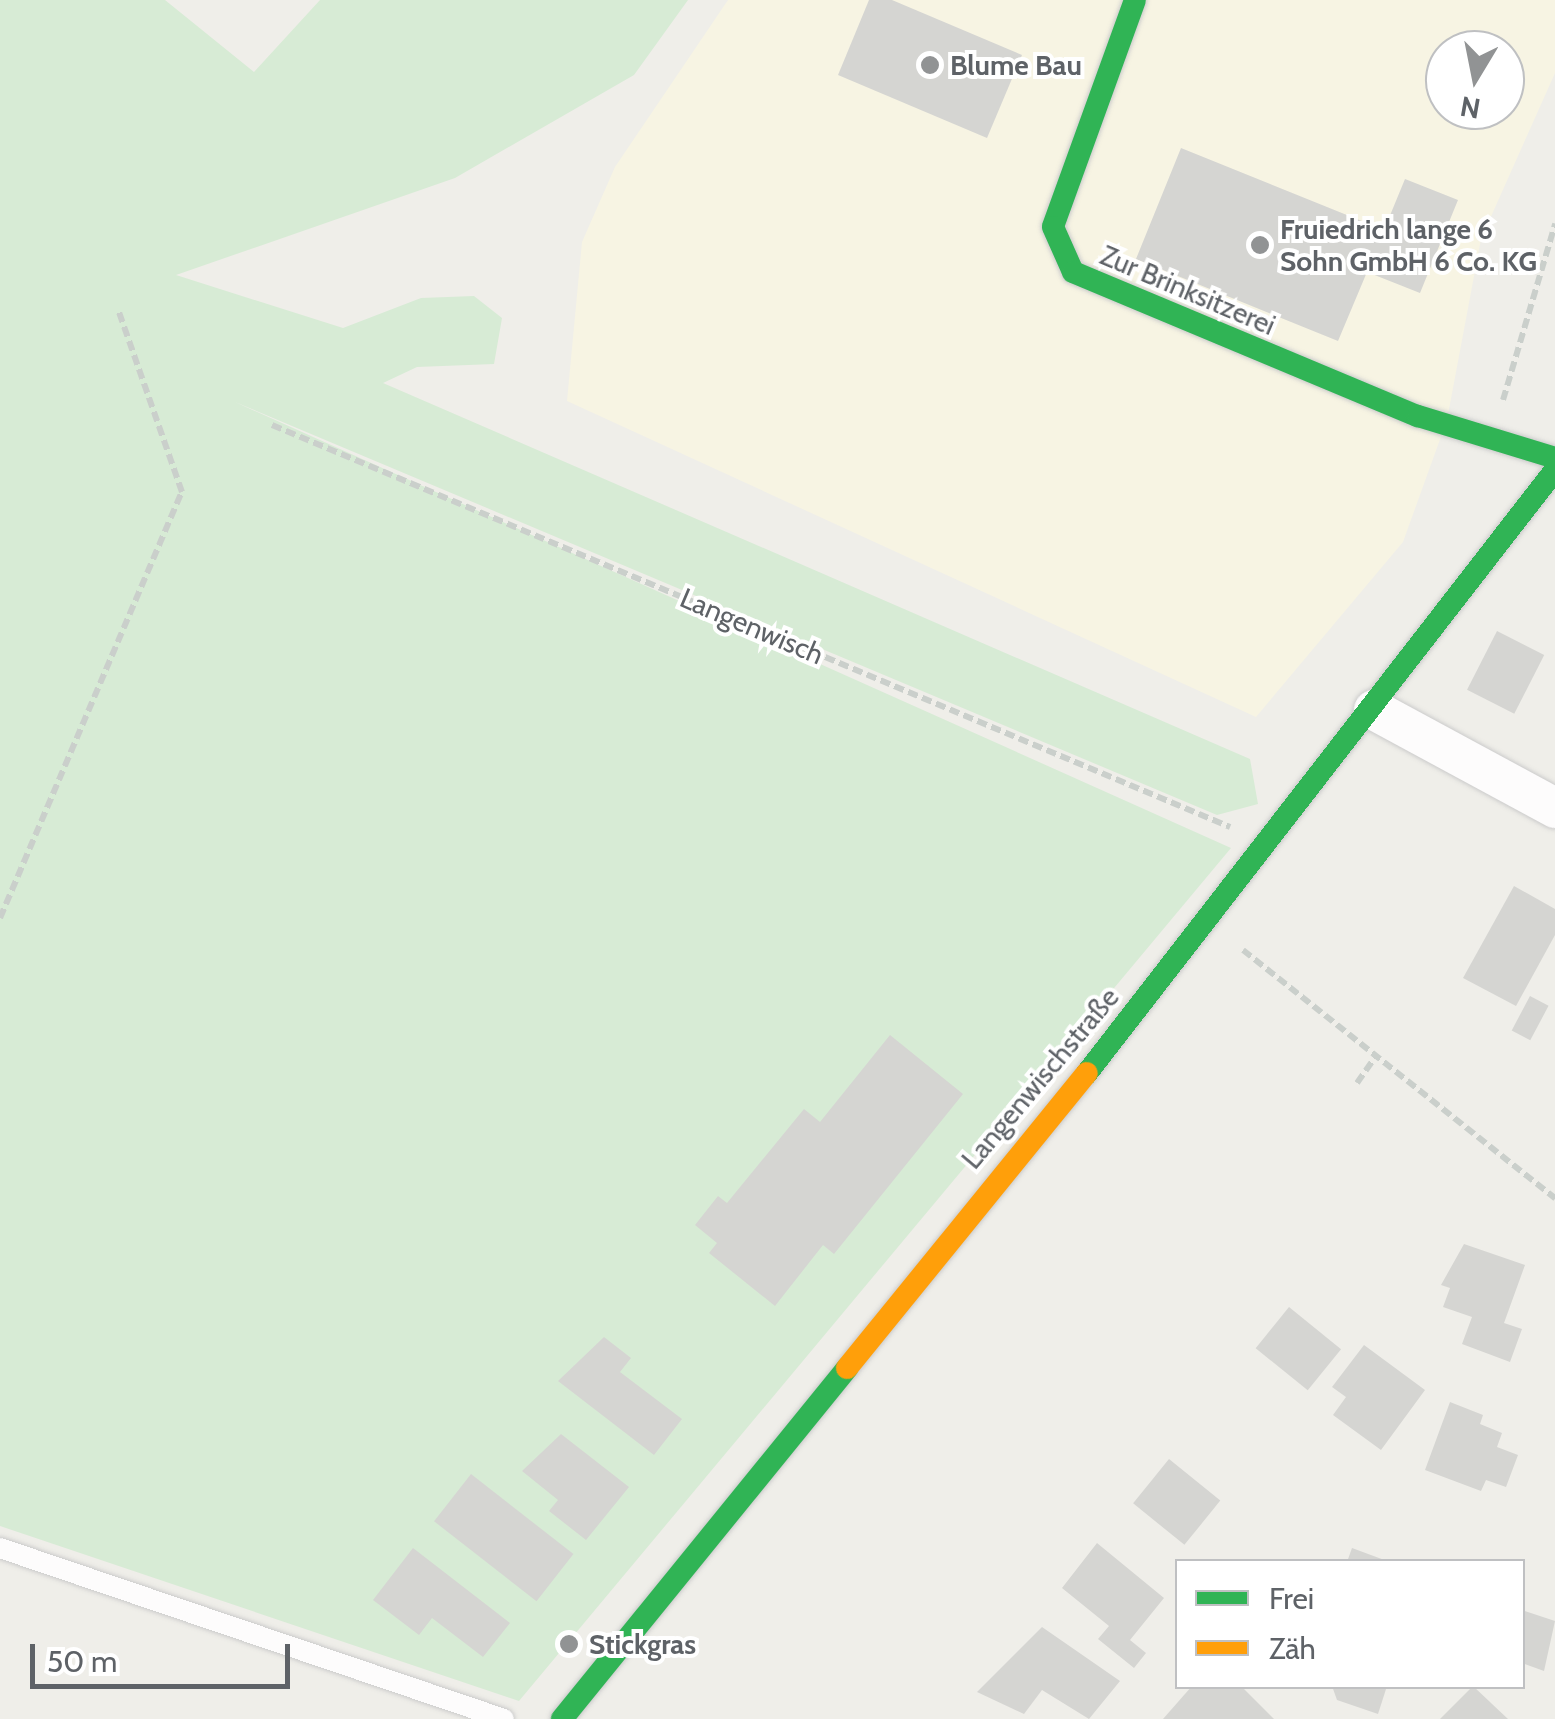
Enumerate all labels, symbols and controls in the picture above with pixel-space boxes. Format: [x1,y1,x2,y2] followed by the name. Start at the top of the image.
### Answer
[1425,30,1525,130] north arrow
[950,48,1082,82] place label: Blume Bau
[919,54,941,76] marker: Blume Bau
[1457,89,1483,126] text: N
[1280,212,1537,278] place label: Fruiedrich lange 6 Sohn GmbH 6 Co. KG
[1249,234,1271,256] marker: Fruiedrich lange 6 Sohn GmbH 6 Co. KG
[1095,238,1281,342] street label: Zur Brinksitzerei
[675,581,829,671] street label: Langenwisch
[954,981,1126,1175] street label: Langenwischstraße
[1175,1559,1525,1689] legend
[1269,1580,1314,1617] text: Frei
[35,1624,295,1686] scale bar
[589,1627,696,1661] place label: Stickgras
[1269,1630,1316,1667] text: Zäh
[558,1633,580,1655] marker: Stickgras
[47,1643,117,1680] text: 50 m

